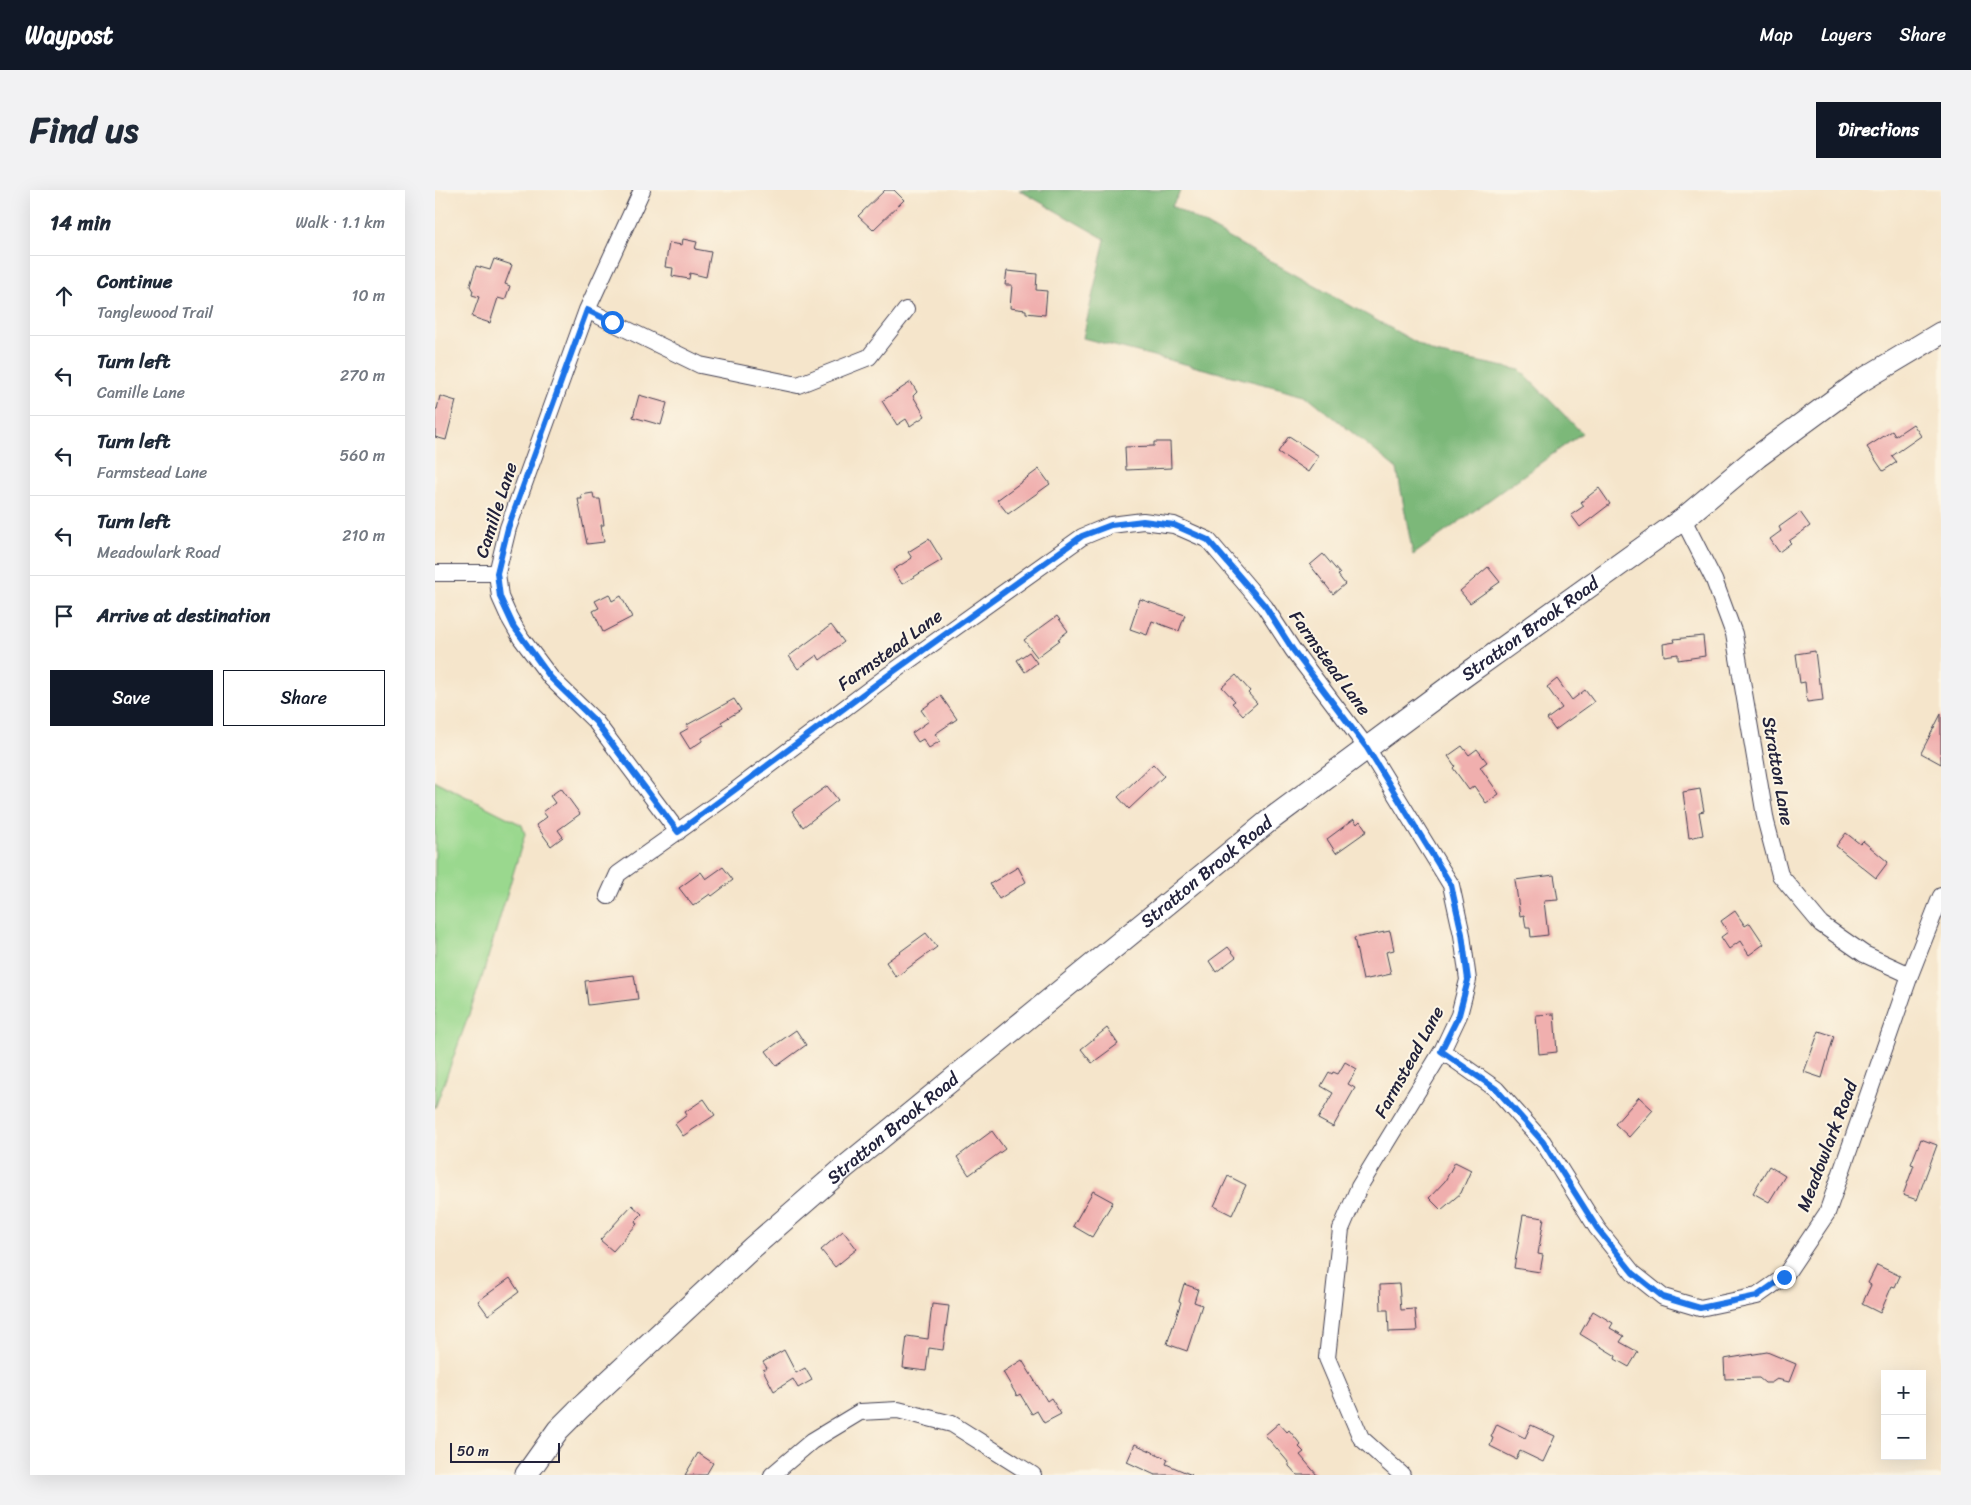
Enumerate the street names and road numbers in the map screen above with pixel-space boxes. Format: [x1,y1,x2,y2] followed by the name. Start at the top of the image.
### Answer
[465,458,527,562] street label: Camille Lane
[1454,567,1607,690] street label: Stratton Brook Road
[830,601,950,699] street label: Farmstead Lane
[1281,603,1379,723] street label: Farmstead Lane
[1753,714,1803,828] street label: Stratton Lane
[1133,807,1281,936] street label: Stratton Brook Road
[1365,1000,1453,1124] street label: Farmstead Lane
[819,1063,967,1193] street label: Stratton Brook Road
[1787,1074,1867,1216] street label: Meadowlark Road

